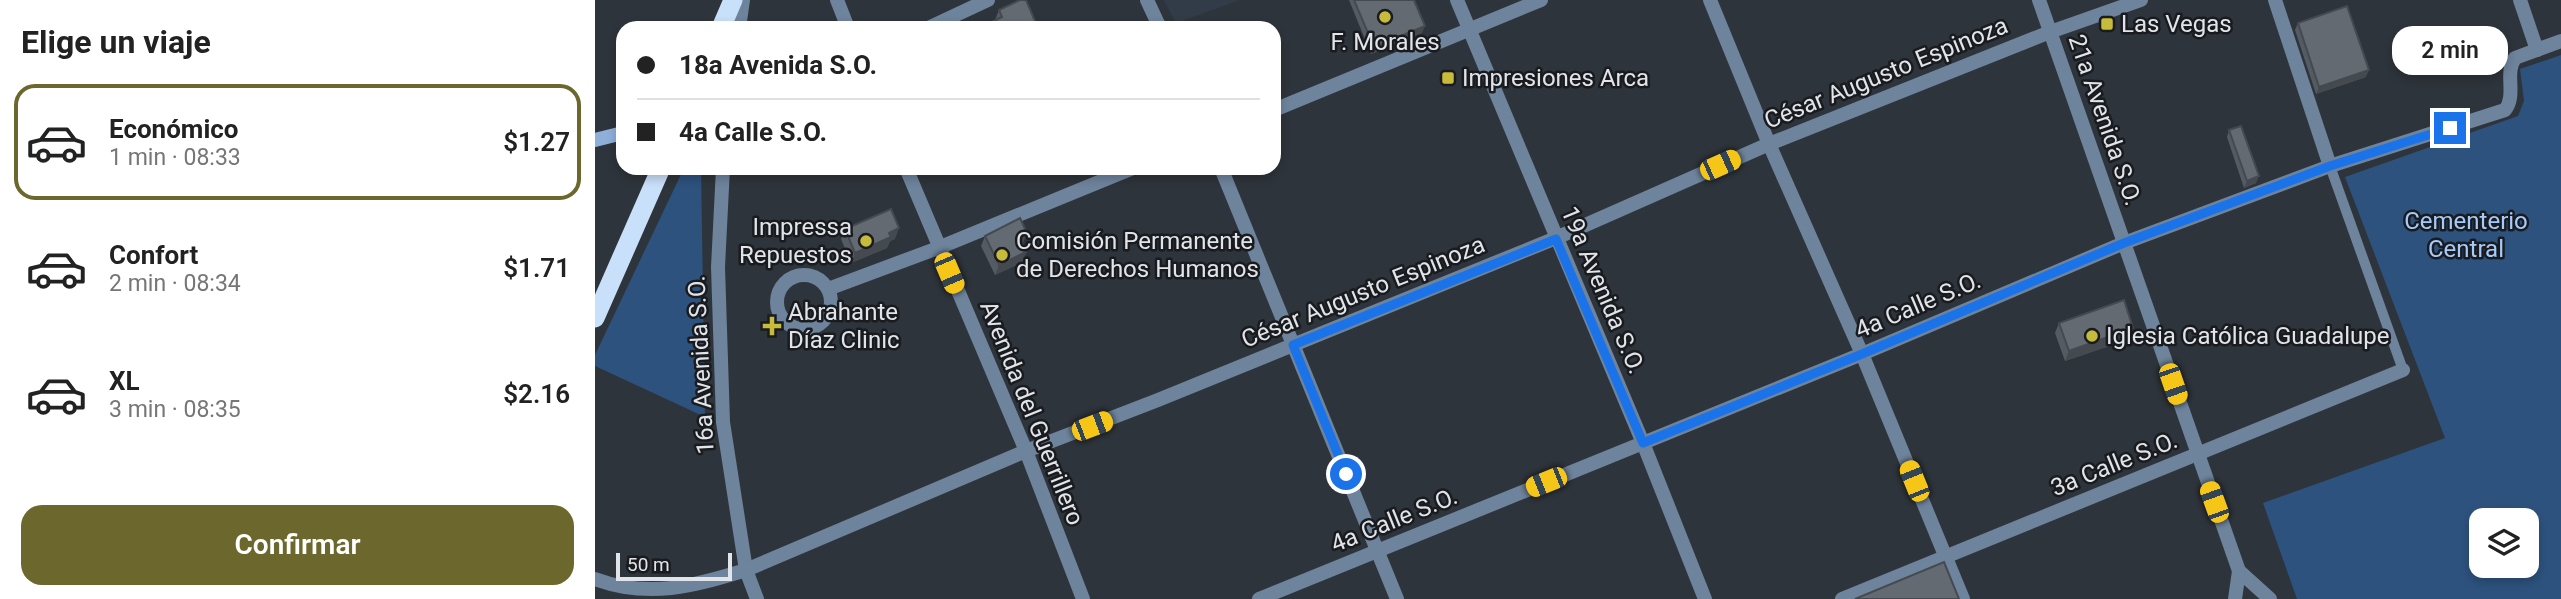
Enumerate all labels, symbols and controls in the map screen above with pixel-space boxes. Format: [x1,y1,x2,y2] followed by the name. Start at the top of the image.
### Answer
[1377,9,1393,25] marker: F. Morales
[2121,10,2232,38] place label: Las Vegas
[1760,11,2012,135] street label: César Augusto Espinoza
[2099,16,2115,32] marker: Las Vegas
[21,23,211,61] text: Elige un viaje
[2392,26,2508,76] callout: 2 min
[1330,28,1440,56] place label: F. Morales
[2063,31,2147,209] street label: 21a Avenida S.O.
[2421,37,2479,64] text: 2 min
[679,50,877,80] text: 18a Avenida S.O.
[1462,64,1649,92] place label: Impresiones Arca
[1440,70,1456,86] marker: Impresiones Arca
[25,111,88,174] icon: car
[2434,112,2466,144] route end
[109,114,238,144] text: Económico
[679,117,827,147] text: 4a Calle S.O.
[503,127,570,157] text: $1.27
[109,144,241,171] text: 1 min · 08:33
[1697,147,1744,183] car
[1555,202,1651,378] street label: 19a Avenida S.O.
[2404,207,2528,263] park label: Cementerio Central
[739,213,852,269] place label: Impressa Repuestos
[1016,227,1259,283] place label: Comisión Permanente de Derechos Humanos
[1237,230,1489,354] street label: César Augusto Espinoza
[858,233,874,249] marker: Impressa Repuestos
[25,237,88,300] icon: car
[109,240,198,270] text: Confort
[994,247,1010,263] marker: Comisión Permanente de Derechos Humanos
[932,250,967,296] car
[503,253,570,283] text: $1.71
[1851,266,1985,344] street label: 4a Calle S.O.
[109,270,241,297] text: 2 min · 08:34
[682,275,720,455] street label: 16a Avenida S.O.
[974,297,1090,529] street label: Avenida del Guerrillero
[788,298,900,354] place label: Abrahante Díaz Clinic
[762,316,782,336] marker: Abrahante Díaz Clinic
[2106,322,2390,350] place label: Iglesia Católica Guadalupe
[2084,328,2100,344] marker: Iglesia Católica Guadalupe
[2157,361,2190,407] car
[25,363,88,426] icon: car
[109,366,140,396] text: XL
[503,379,570,409] text: $2.16
[109,396,241,423] text: 3 min · 08:35
[1069,409,1116,443] car
[2047,426,2181,502] street label: 3a Calle S.O.
[1330,458,1362,490] route start
[1897,458,1932,504] car
[1523,464,1570,500] car
[2197,479,2232,525] car
[1327,482,1461,558] street label: 4a Calle S.O.
[21,505,574,585] button: Confirmar
[2469,508,2539,578] map controls
[2469,508,2539,578] button: layers
[616,550,731,582] scale bar
[627,553,670,576] text: 50 m

